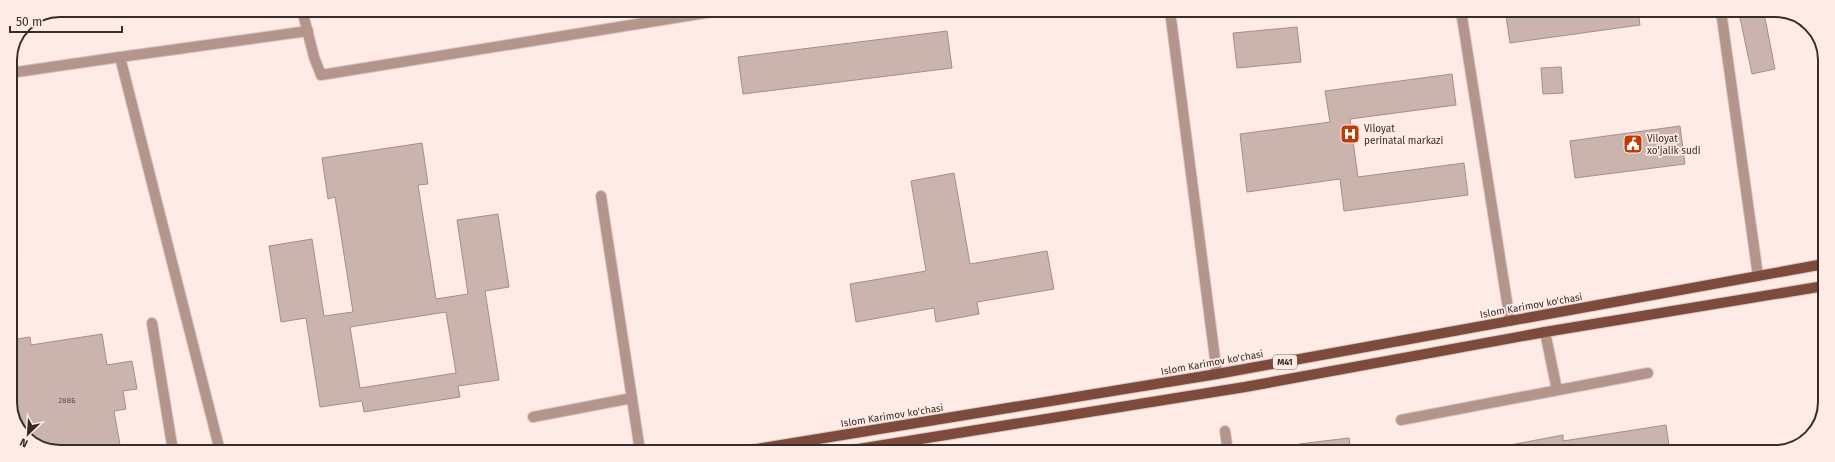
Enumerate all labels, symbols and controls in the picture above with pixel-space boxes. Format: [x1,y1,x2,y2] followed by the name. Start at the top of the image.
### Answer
[10,8,122,34] scale bar
[16,15,42,29] text: 50 m
[1339,123,1361,145] hospital icon: Viloyat perinatal markazi
[1364,123,1443,147] place label: Viloyat perinatal markazi
[1622,133,1644,155] public building icon: Viloyat xo'jalik sudi
[1647,133,1701,157] place label: Viloyat xo'jalik sudi
[1479,291,1583,321] street label: Islom Karimov ko'chasi
[1160,348,1264,378] street label: Islom Karimov ko'chasi
[1273,355,1297,369] road number: M41
[58,396,76,405] house number: 288Б
[840,402,945,430] street label: Islom Karimov ko'chasi
[8,414,48,454] north arrow
[18,435,30,450] text: N

